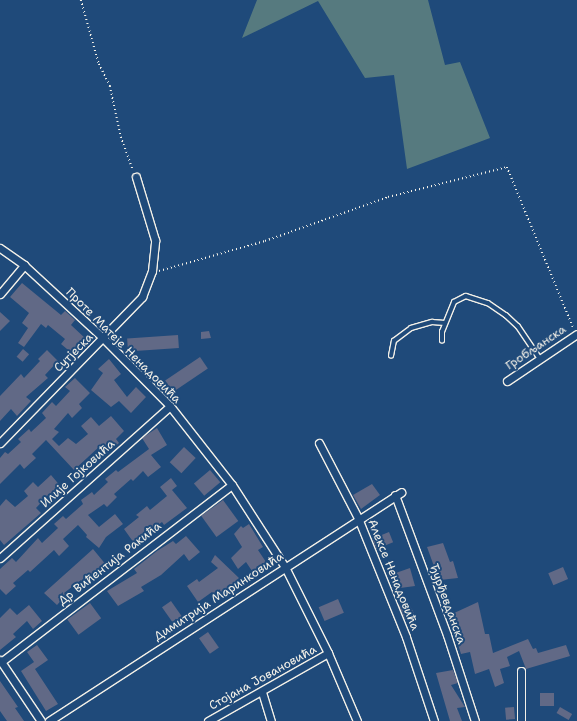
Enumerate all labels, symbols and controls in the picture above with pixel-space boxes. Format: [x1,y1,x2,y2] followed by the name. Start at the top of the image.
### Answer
[62,285,184,407] street label: Проте Матеје Ненадовића
[503,323,569,373] street label: Гробљанска
[52,331,96,375] street label: Сутјеска
[38,437,118,511] street label: Илије Гојковића
[364,517,422,633] street label: Алексе Ненадовића
[56,519,164,609] street label: Др Вићентија Ракића
[151,550,287,644] street label: Димитрија Маринковића
[426,562,468,646] street label: Ђурђевданска
[207,643,319,713] street label: Стојана Јовановића

